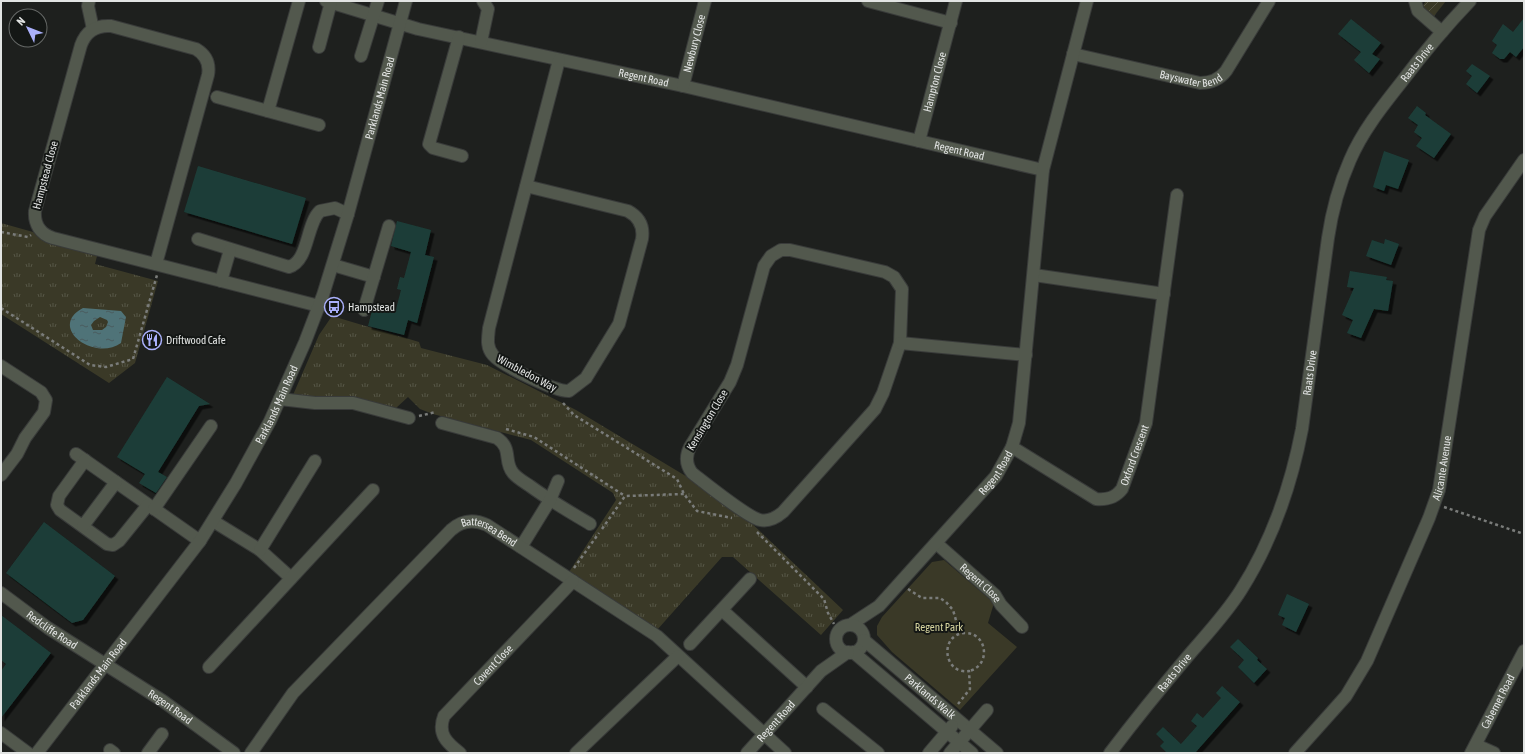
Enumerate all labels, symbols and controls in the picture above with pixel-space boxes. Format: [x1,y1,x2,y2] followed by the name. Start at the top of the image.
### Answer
[8,8,48,48] north arrow
[681,13,707,74] street label: Newbury Close
[14,15,27,28] text: N
[1398,41,1436,84] street label: Raats Drive
[921,51,948,113] street label: Hampton Close
[363,55,397,141] street label: Parklands Main Road
[617,66,670,89] street label: Regent Road
[1158,68,1225,89] street label: Bayswater Bend
[933,139,986,162] street label: Regent Road
[30,140,60,210] street label: Hampstead Close
[323,296,345,318] bus stop icon: Hampstead
[348,301,395,313] place label: Hampstead
[141,329,163,351] restaurant icon: Driftwood Cafe
[166,334,226,346] place label: Driftwood Cafe
[1301,349,1319,396] street label: Raats Drive
[495,352,559,394] street label: Wimbledon Way
[253,363,300,446] street label: Parklands Main Road
[684,387,730,453] street label: Kensington Close
[1118,423,1151,487] street label: Oxford Crescent
[1430,435,1453,502] street label: Alicante Avenue
[976,449,1015,497] street label: Regent Road
[459,515,519,549] street label: Battersea Bend
[958,561,1004,604] street label: Regent Close
[24,608,80,651] street label: Redcliffe Road
[915,621,963,633] park label: Regent Park
[67,636,129,711] street label: Parklands Main Road
[471,642,515,688] street label: Covent Close
[1155,651,1193,694] street label: Raats Drive
[902,671,958,721] street label: Parklands Walk
[1479,672,1517,731] street label: Cabernet Road
[146,687,195,726] street label: Regent Road
[754,698,797,744] street label: Regent Road

